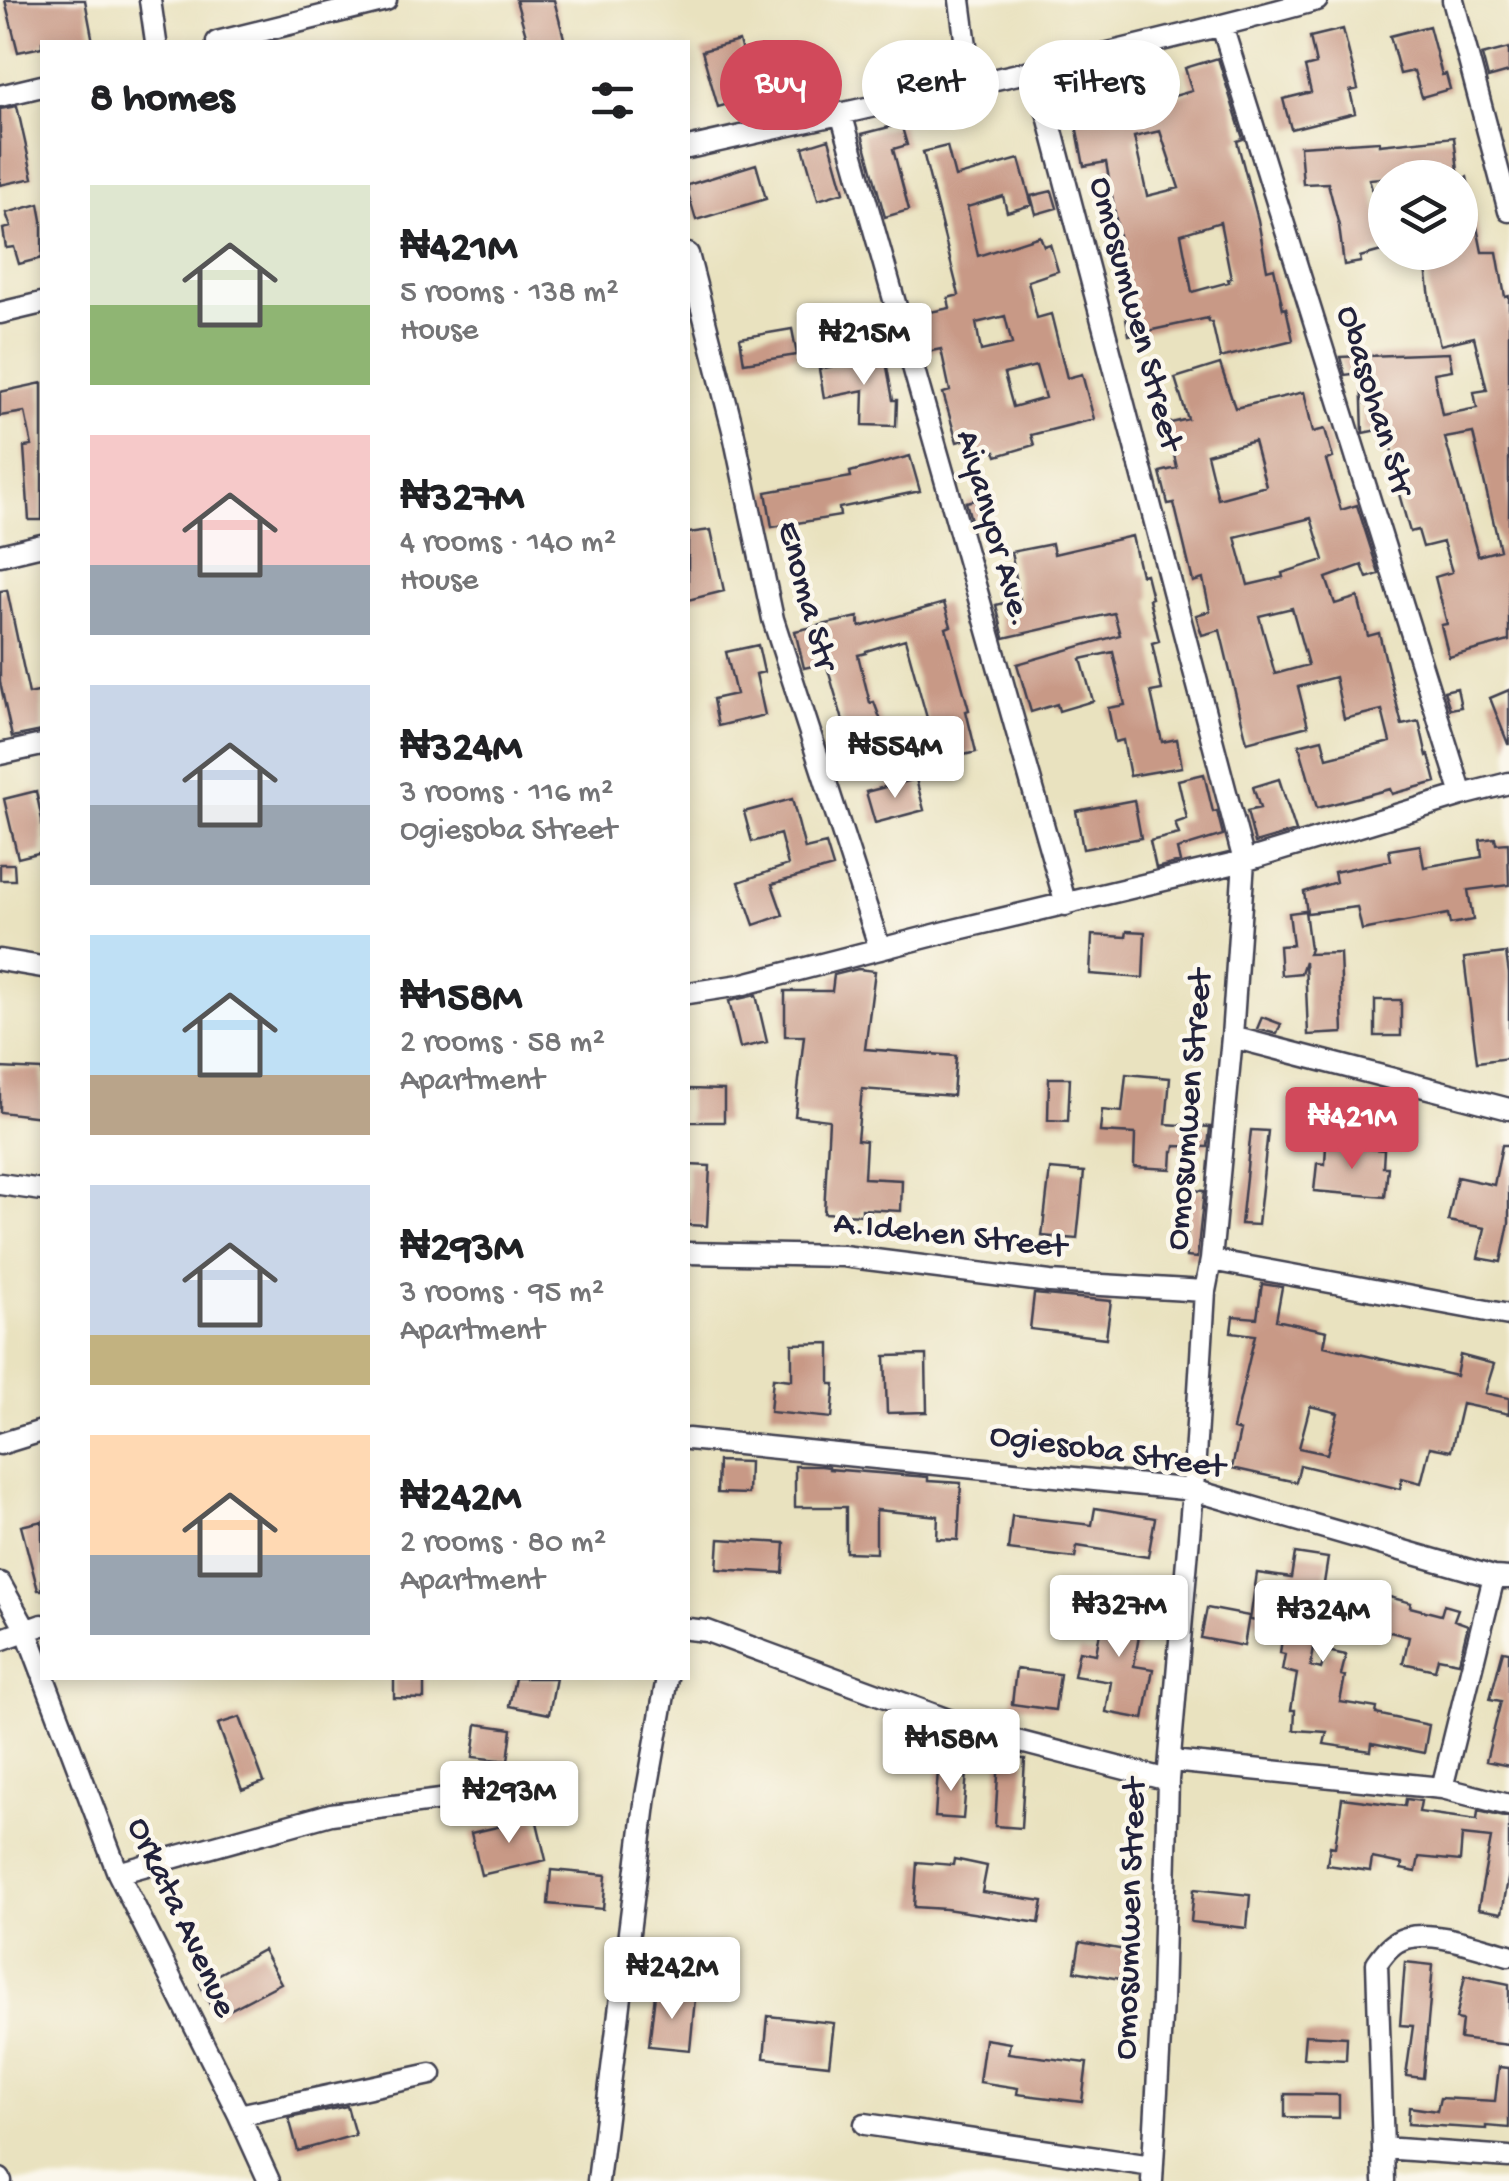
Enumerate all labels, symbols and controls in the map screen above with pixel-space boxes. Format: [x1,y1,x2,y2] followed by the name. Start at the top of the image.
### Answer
[720,40,842,130] chip: Buy
[862,40,999,130] chip: Rent
[1019,40,1180,130] chip: Filters
[585,73,640,128] icon: filters
[90,76,234,125] text: 8 homes
[1368,160,1478,270] map controls
[1368,160,1478,270] button: layers
[1078,173,1191,458] street label: Omosumwen Street
[170,225,290,345] icon: home
[400,226,517,275] text: ₦421M
[400,275,619,313] text: 5 rooms · 138 m²
[1325,301,1422,503] street label: Obasohan Str
[794,303,934,388] pin: ₦215M
[400,313,478,351] text: House
[819,316,909,354] text: ₦215M
[944,426,1040,632] street label: Aiyanyor Ave.
[170,475,290,595] icon: home
[400,476,524,525] text: ₦327M
[766,517,845,677] street label: Enoma Str
[400,525,616,563] text: 4 rooms · 140 m²
[400,563,478,601] text: House
[825,716,965,801] pin: ₦554M
[170,725,290,845] icon: home
[400,726,522,775] text: ₦324M
[848,729,942,767] text: ₦554M
[400,775,613,813] text: 3 rooms · 116 m²
[400,813,617,851] text: Ogiesoba Street
[1158,965,1224,1252] street label: Omosumwen Street
[170,975,290,1095] icon: home
[400,976,522,1025] text: ₦158M
[400,1025,605,1063] text: 2 rooms · 58 m²
[400,1063,544,1101] text: Apartment
[1282,1087,1422,1172] pin: ₦421M
[1307,1100,1397,1138] text: ₦421M
[832,1204,1071,1270] street label: A.Idehen Street
[170,1225,290,1345] icon: home
[400,1226,523,1275] text: ₦293M
[400,1275,604,1313] text: 3 rooms · 95 m²
[400,1313,544,1351] text: Apartment
[987,1416,1230,1490] street label: Ogiesoba Street
[170,1475,290,1595] icon: home
[400,1476,521,1525] text: ₦242M
[400,1525,606,1563] text: 2 rooms · 80 m²
[400,1563,544,1601] text: Apartment
[1049,1575,1189,1660] pin: ₦327M
[1253,1580,1393,1665] pin: ₦324M
[1072,1588,1166,1626] text: ₦327M
[1277,1593,1369,1631] text: ₦324M
[881,1709,1021,1794] pin: ₦158M
[905,1722,997,1760] text: ₦158M
[439,1761,579,1846] pin: ₦293M
[462,1774,556,1812] text: ₦293M
[1107,1775,1157,2060] street label: Omosumwen Street
[116,1812,245,2025] street label: Orkata Avenue
[602,1937,742,2022] pin: ₦242M
[626,1950,718,1988] text: ₦242M

